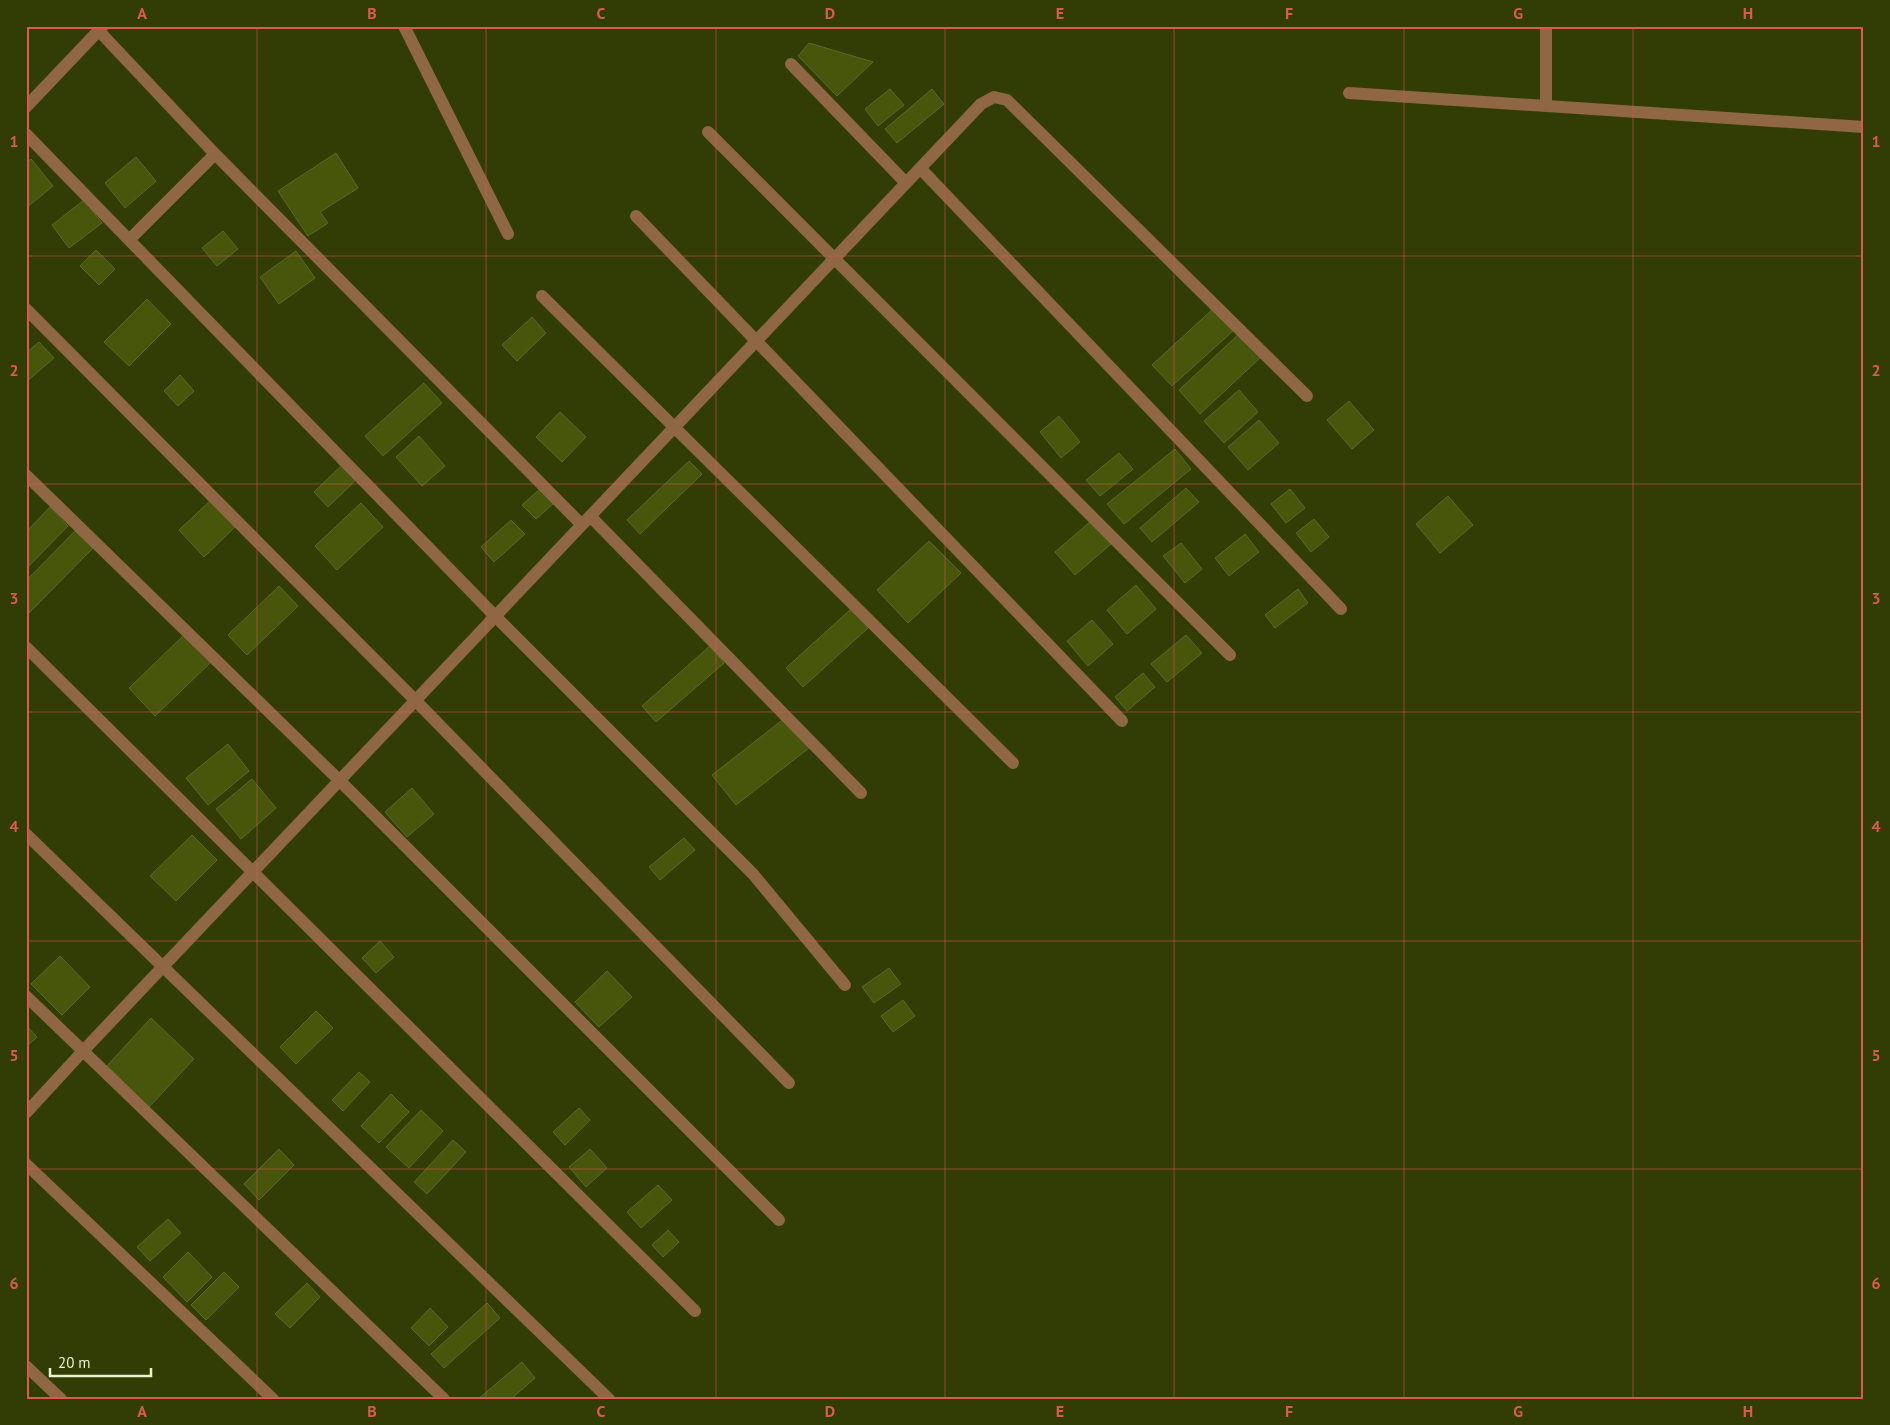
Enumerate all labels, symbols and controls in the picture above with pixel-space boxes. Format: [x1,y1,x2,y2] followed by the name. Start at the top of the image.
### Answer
[137,3,147,23] text: A
[367,3,377,23] text: B
[597,3,606,23] text: C
[825,3,835,23] text: D
[1056,3,1064,23] text: E
[1285,3,1293,23] text: F
[1513,3,1523,23] text: G
[1743,3,1753,23] text: H
[9,131,19,151] text: 1
[1871,131,1881,151] text: 1
[9,360,19,380] text: 2
[1871,360,1881,380] text: 2
[9,588,19,608] text: 3
[1871,588,1881,608] text: 3
[9,816,19,836] text: 4
[1871,816,1881,836] text: 4
[9,1045,19,1065] text: 5
[1871,1045,1881,1065] text: 5
[9,1273,19,1293] text: 6
[1871,1273,1881,1293] text: 6
[50,1345,151,1377] scale bar
[58,1353,91,1372] text: 20 m
[137,1401,147,1421] text: A
[367,1401,377,1421] text: B
[597,1401,606,1421] text: C
[825,1401,835,1421] text: D
[1056,1401,1064,1421] text: E
[1285,1401,1293,1421] text: F
[1513,1401,1523,1421] text: G
[1743,1401,1753,1421] text: H

